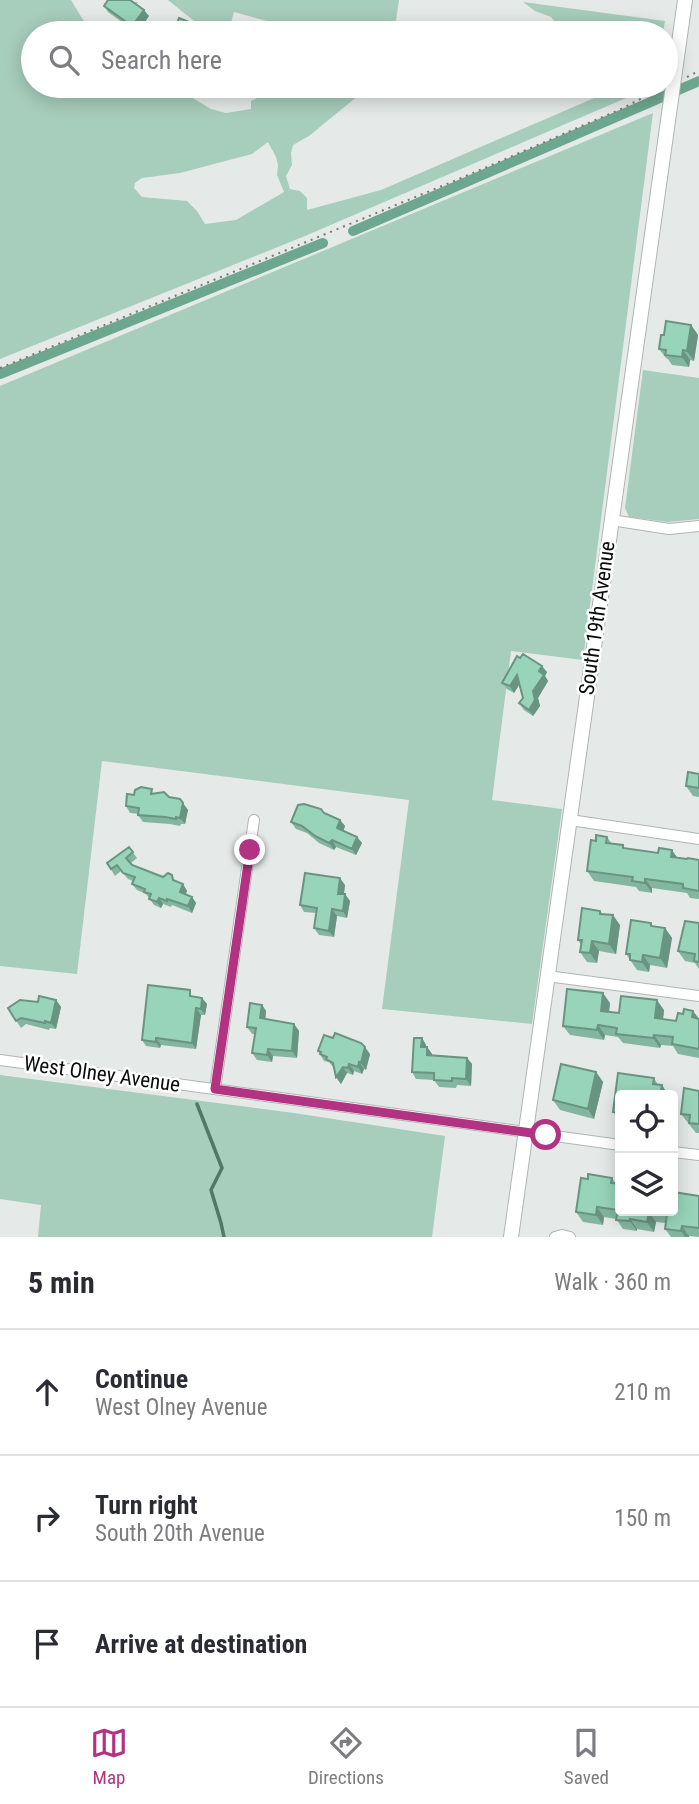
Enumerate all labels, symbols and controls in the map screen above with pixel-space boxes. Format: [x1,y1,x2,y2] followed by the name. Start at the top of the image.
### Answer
[21,21,678,98] search box
[45,41,83,79] icon: search
[101,45,222,75] text: Search here
[574,539,620,696] street label: South 19th Avenue
[234,834,265,865] route end
[22,1051,182,1097] street label: West Olney Avenue
[615,1090,678,1216] map controls
[615,1090,678,1153] button: locate
[530,1119,561,1150] route start
[615,1153,678,1216] button: layers
[28,1265,95,1300] text: 5 min
[554,1269,671,1296] text: Walk · 360 m
[95,1364,188,1394] text: Continue
[28,1373,66,1411] icon: ahead
[614,1379,671,1406] text: 210 m
[95,1394,267,1421] text: West Olney Avenue
[95,1490,197,1520] text: Turn right
[28,1499,66,1537] icon: right
[614,1505,671,1532] text: 150 m
[95,1520,265,1547] text: South 20th Avenue
[28,1625,66,1663] icon: arrive
[95,1629,307,1659] text: Arrive at destination
[90,1724,128,1789] tab: Map
[308,1724,384,1789] tab: Directions
[564,1724,609,1789] tab: Saved

